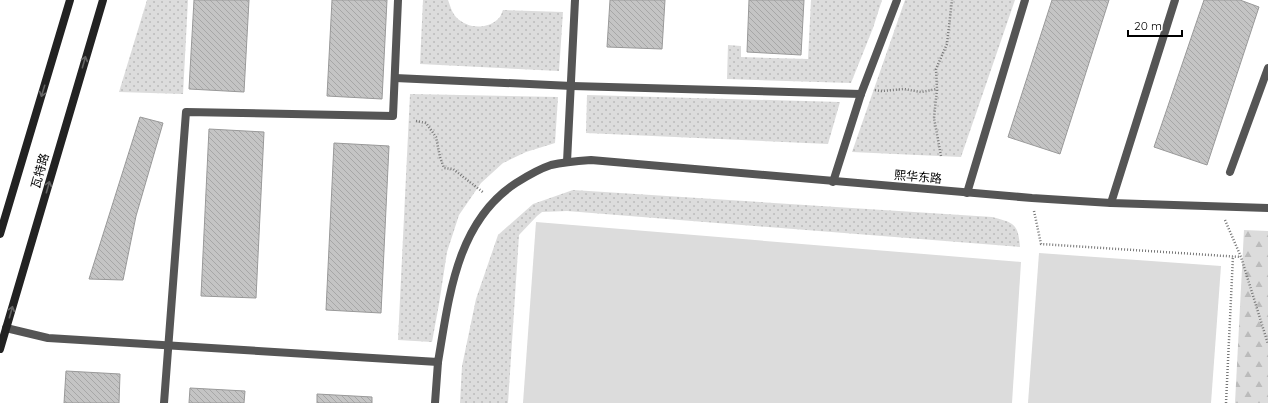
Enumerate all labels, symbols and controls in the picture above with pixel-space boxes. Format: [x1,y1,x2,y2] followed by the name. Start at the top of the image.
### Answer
[1128,12,1182,38] scale bar
[1134,18,1162,33] text: 20 m
[81,56,88,69] one-way arrow
[39,84,46,97] one-way arrow
[27,151,52,190] street label: 瓦特路
[893,167,943,186] street label: 熙华东路
[45,181,52,194] one-way arrow
[8,305,15,318] one-way arrow

